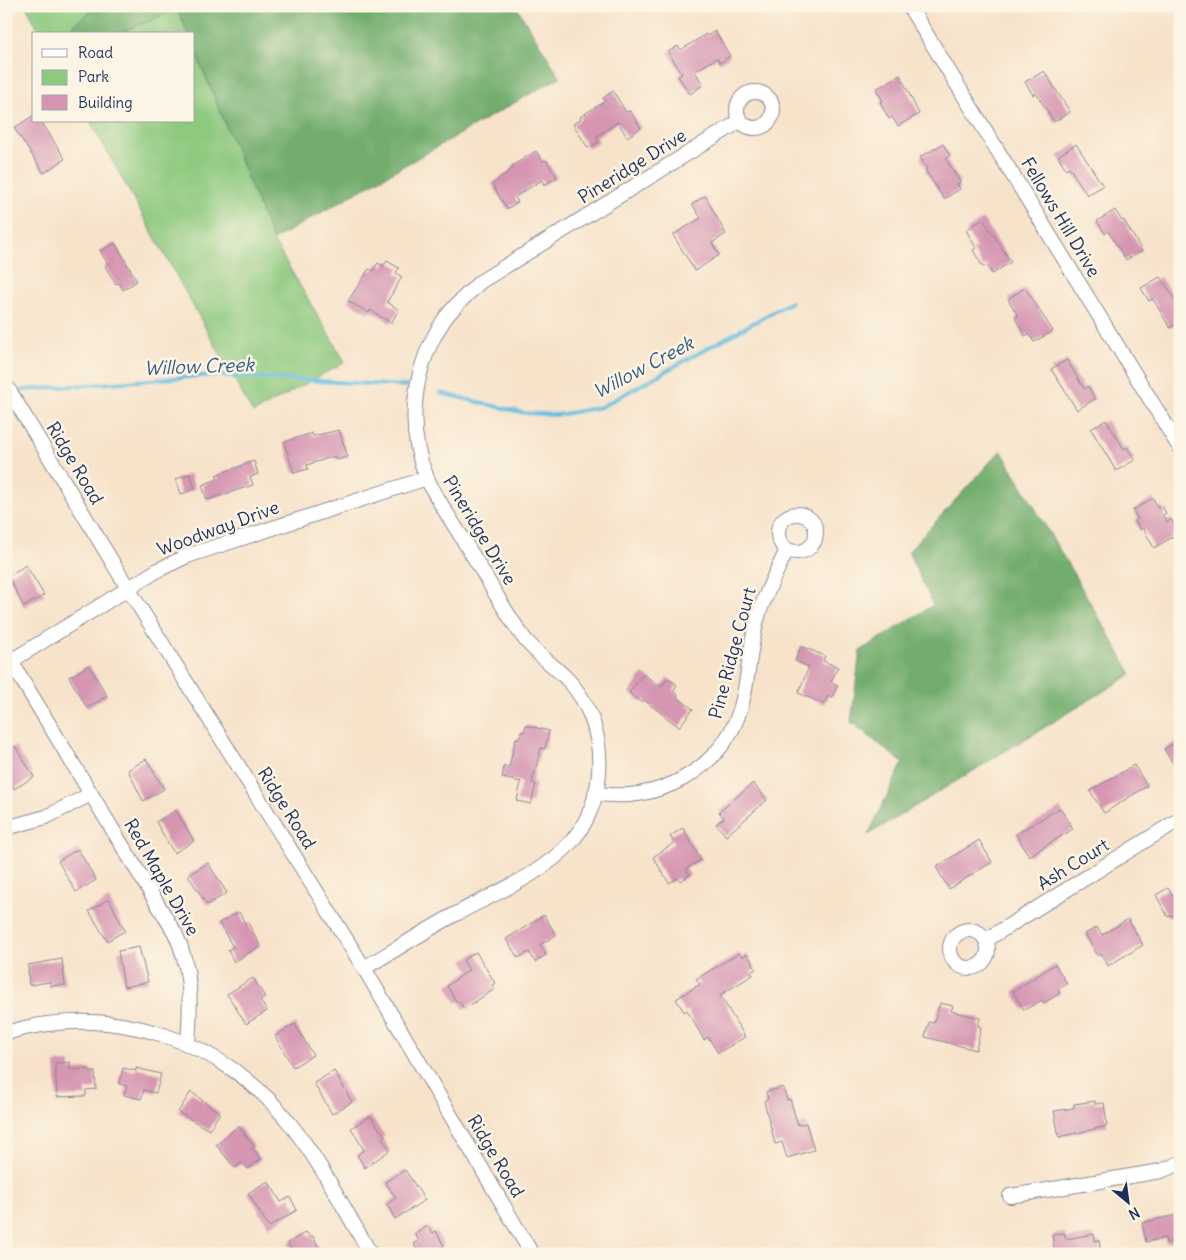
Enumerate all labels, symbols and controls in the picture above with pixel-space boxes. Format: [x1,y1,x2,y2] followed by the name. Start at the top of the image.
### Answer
[32,32,195,122] legend
[78,43,113,62] text: Road
[78,67,109,86] text: Park
[78,93,133,112] text: Building
[574,124,690,208] street label: Pineridge Drive
[1016,153,1106,281] street label: Fellows Hill Drive
[589,330,698,403] water label: Willow Creek
[144,352,256,380] water label: Willow Creek
[41,418,109,509] street label: Ridge Road
[438,471,522,589] street label: Pineridge Drive
[154,495,282,561] street label: Woodway Drive
[703,585,761,721] street label: Pine Ridge Court
[253,763,321,854] street label: Ridge Road
[119,814,205,940] street label: Red Maple Drive
[1033,833,1113,895] street label: Ash Court
[462,1111,530,1202] street label: Ridge Road
[1104,1178,1154,1228] north arrow
[1126,1203,1143,1224] text: N

